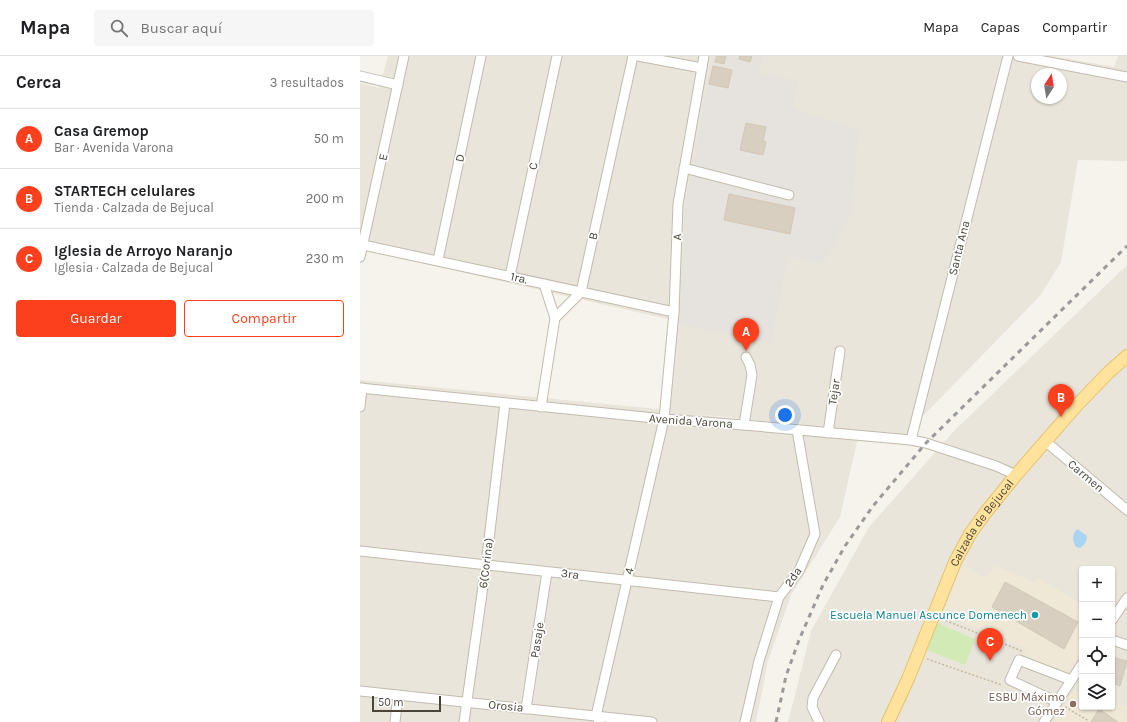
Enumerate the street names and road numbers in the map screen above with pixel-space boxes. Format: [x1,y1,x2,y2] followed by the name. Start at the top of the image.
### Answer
[375,152,391,162] street label: E
[452,153,468,163] street label: D
[525,161,541,171] street label: C
[945,219,973,277] street label: Santa Ana
[585,231,601,241] street label: B
[670,233,684,241] street label: A
[509,269,529,287] street label: 1ra.
[825,377,843,406] street label: Tejar
[649,411,733,431] street label: Avenida Varona
[1065,457,1107,495] street label: Carmen
[947,476,1017,568] street label: Calzada de Bejucal
[476,537,496,589] street label: 6(Corina)
[781,565,805,589] street label: 2da
[560,566,580,582] street label: 3ra
[621,566,637,576] street label: 4
[527,621,547,659] street label: Pasaje
[488,697,524,715] street label: Orosia

